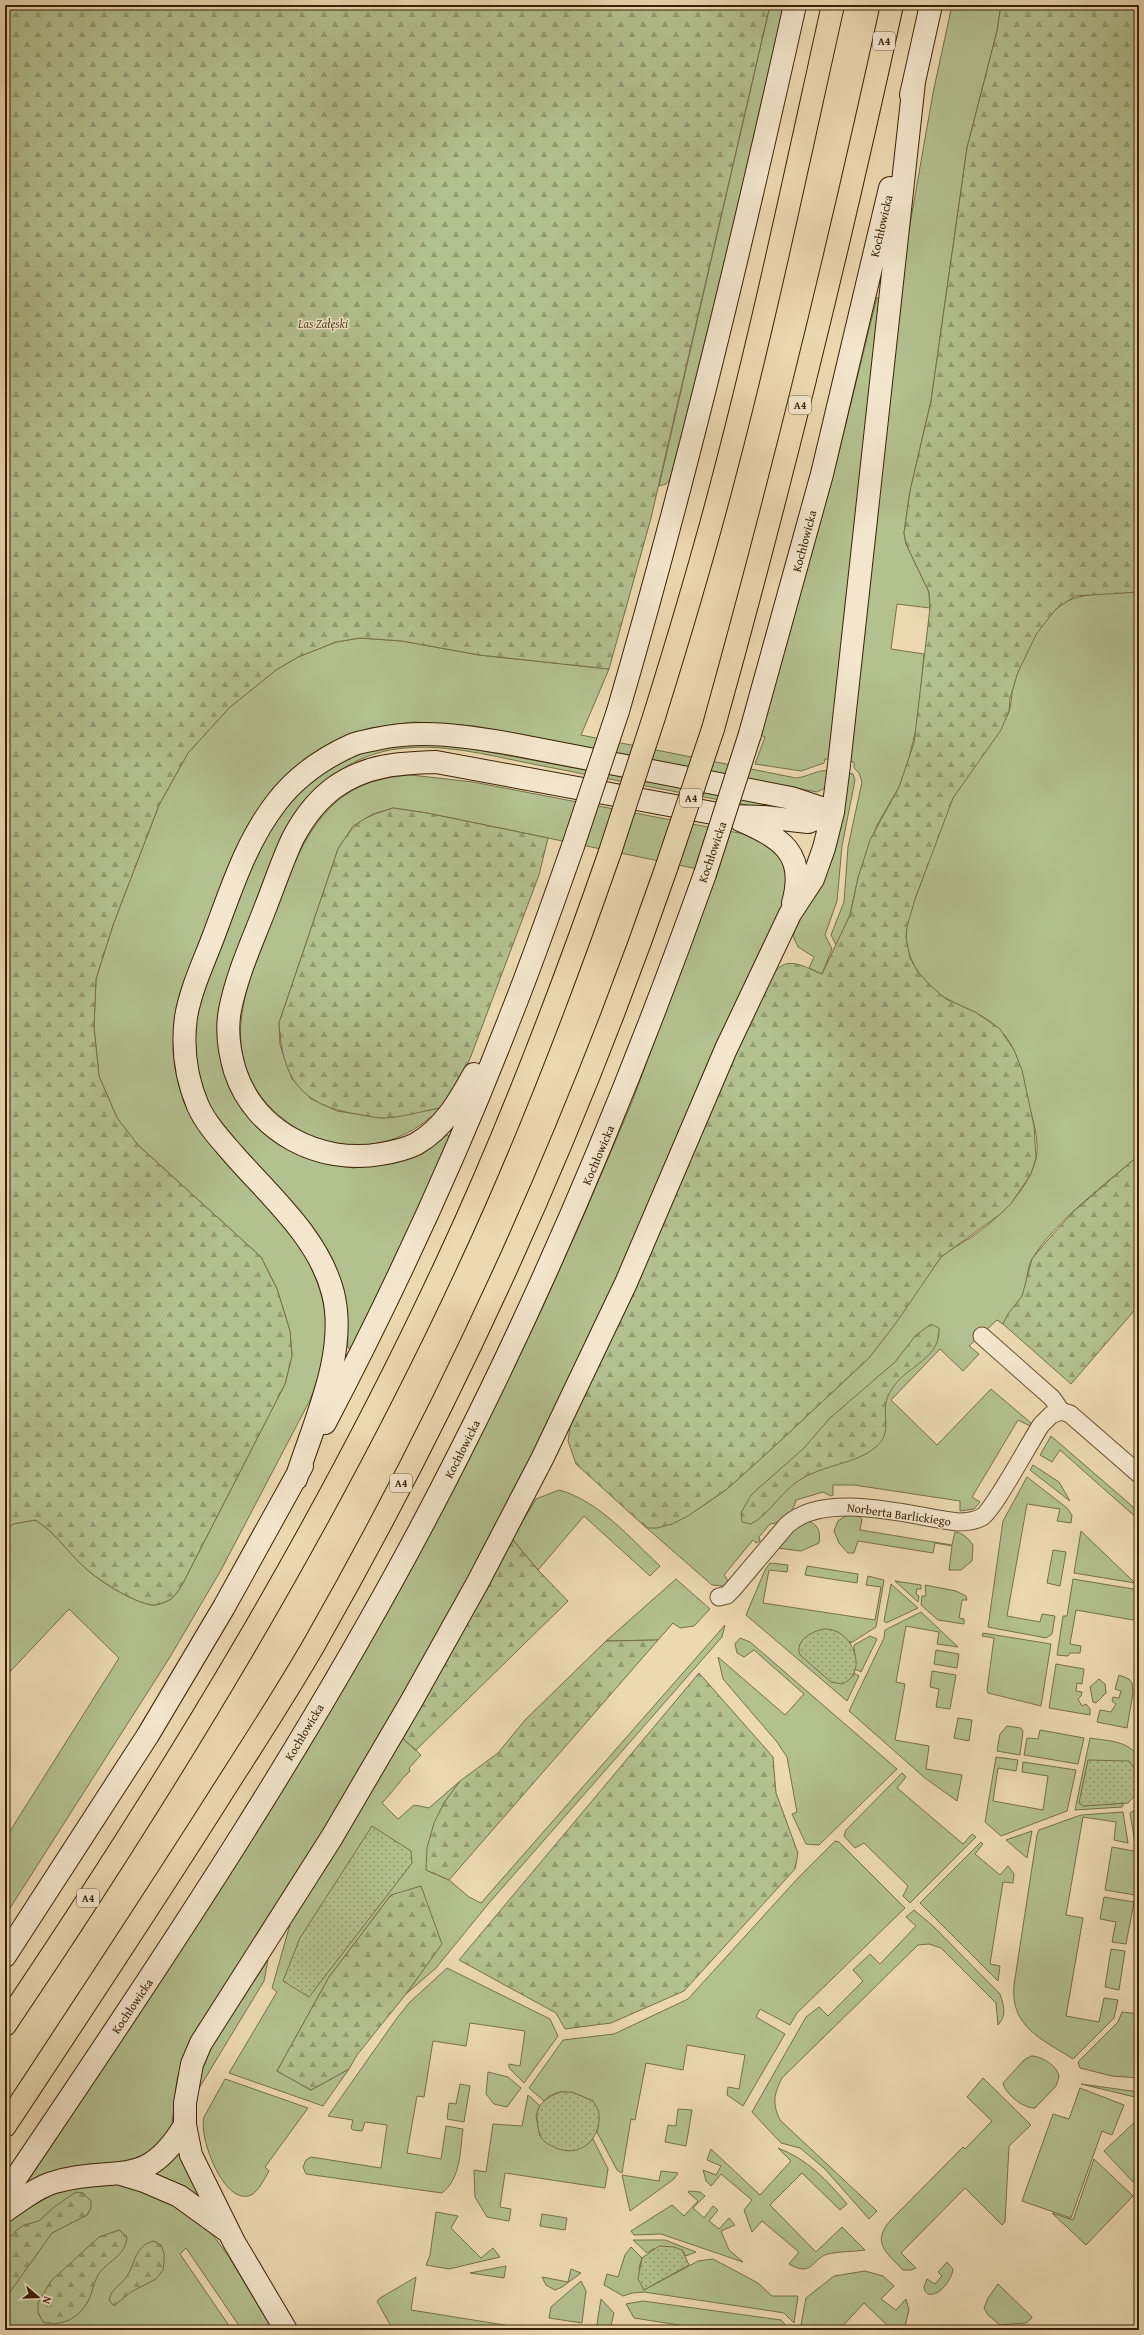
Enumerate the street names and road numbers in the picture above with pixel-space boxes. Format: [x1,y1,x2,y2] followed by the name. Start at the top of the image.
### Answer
[873,32,895,50] road number: A4
[866,193,896,259] street label: Kochłowicka
[789,396,811,414] road number: A4
[788,508,820,574] street label: Kochłowicka
[680,789,702,807] road number: A4
[694,819,730,885] street label: Kochłowicka
[578,1122,618,1187] street label: Kochłowicka
[440,1417,484,1481] street label: Kochłowicka
[390,1474,412,1492] road number: A4
[846,1498,952,1530] street label: Norberta Barlickiego
[280,1700,328,1764] street label: Kochłowicka
[77,1889,99,1907] road number: A4
[107,1975,157,2037] street label: Kochłowicka

